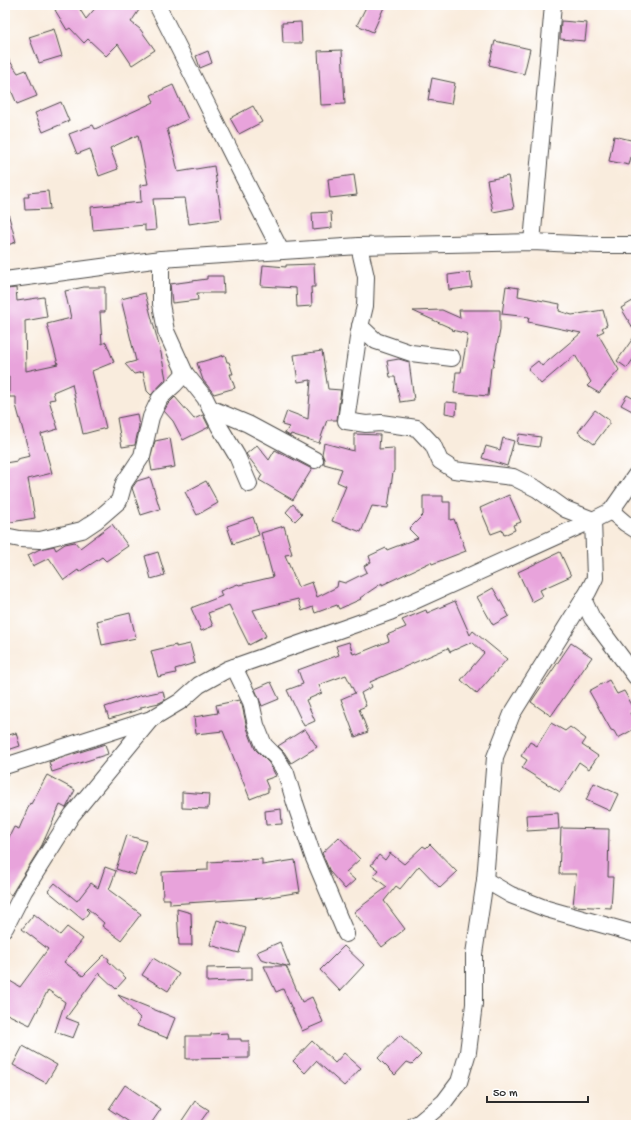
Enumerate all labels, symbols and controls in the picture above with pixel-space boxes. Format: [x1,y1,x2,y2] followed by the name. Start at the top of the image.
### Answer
[487,1078,588,1104] scale bar
[493,1087,518,1101] text: 50 m

